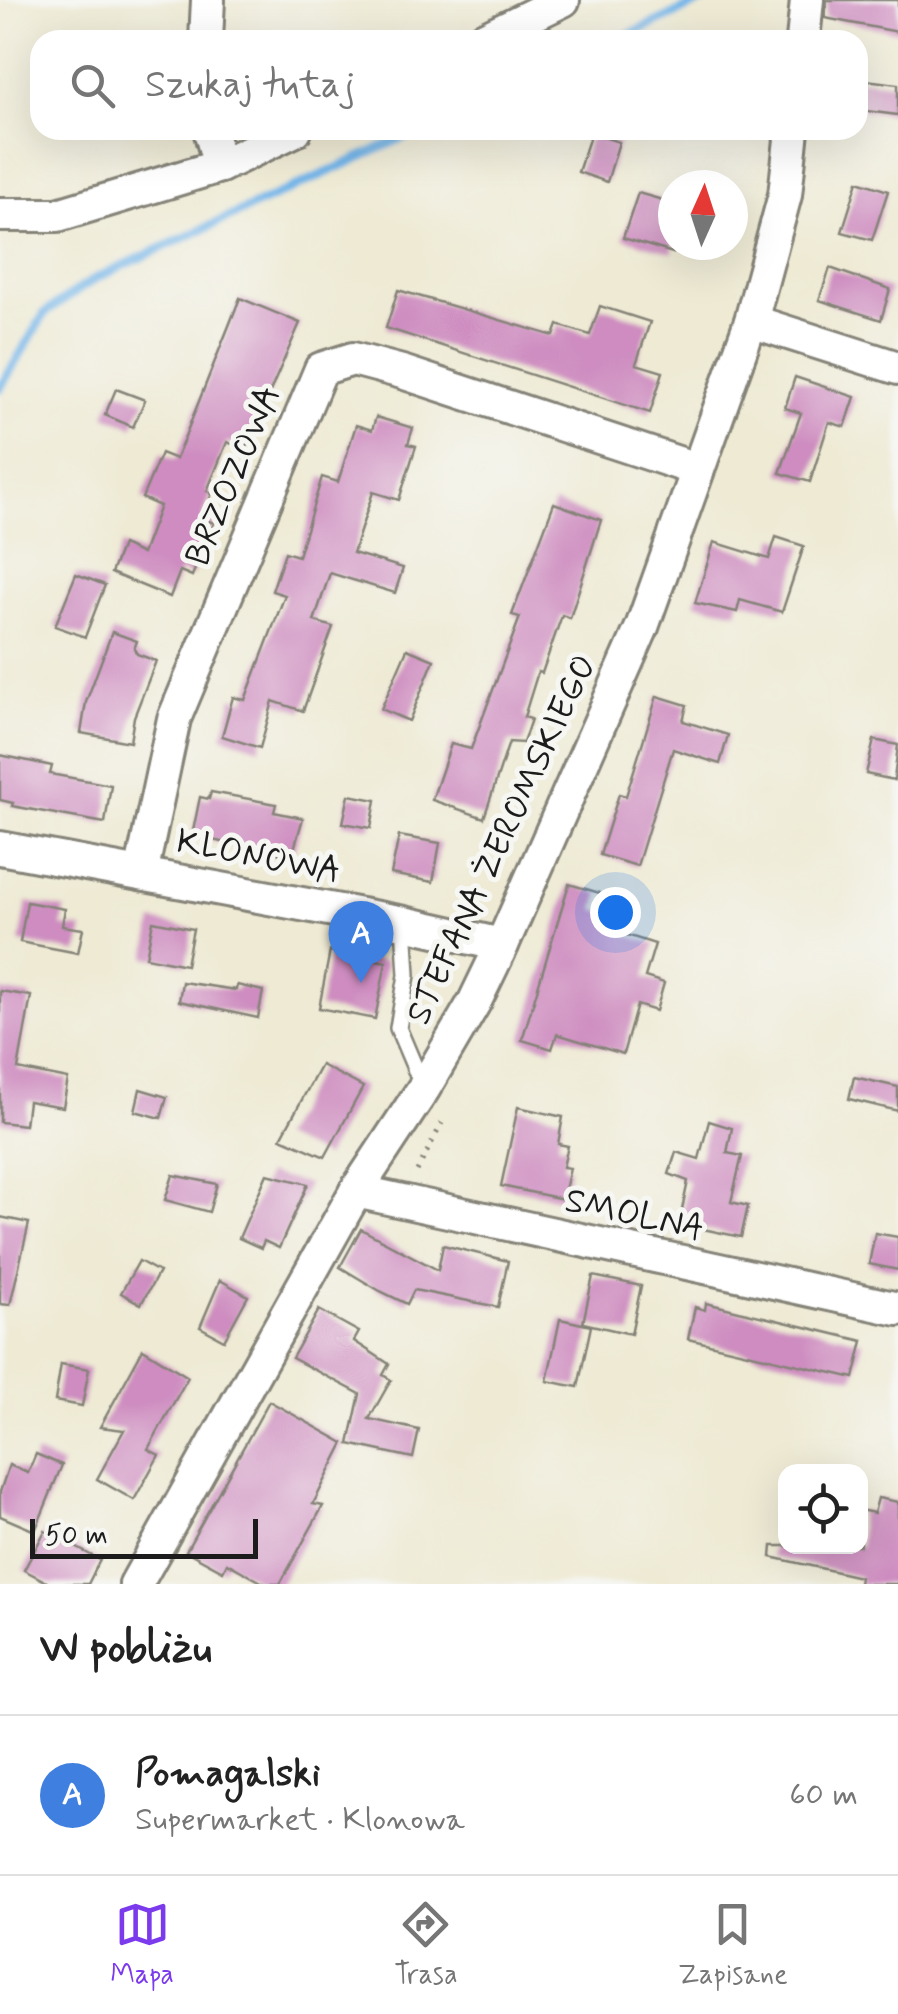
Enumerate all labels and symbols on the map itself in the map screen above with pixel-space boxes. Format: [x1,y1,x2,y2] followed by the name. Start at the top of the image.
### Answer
[658,170,748,260] north arrow
[175,378,292,573] street label: BRZOZOWA
[396,648,608,1032] street label: STEFANA ŻEROMSKIEGO
[173,819,345,895] street label: KLONOWA
[590,887,641,938] your location
[328,900,394,983] pin: A
[561,1178,708,1252] street label: SMOLNA
[30,1514,258,1558] scale bar

